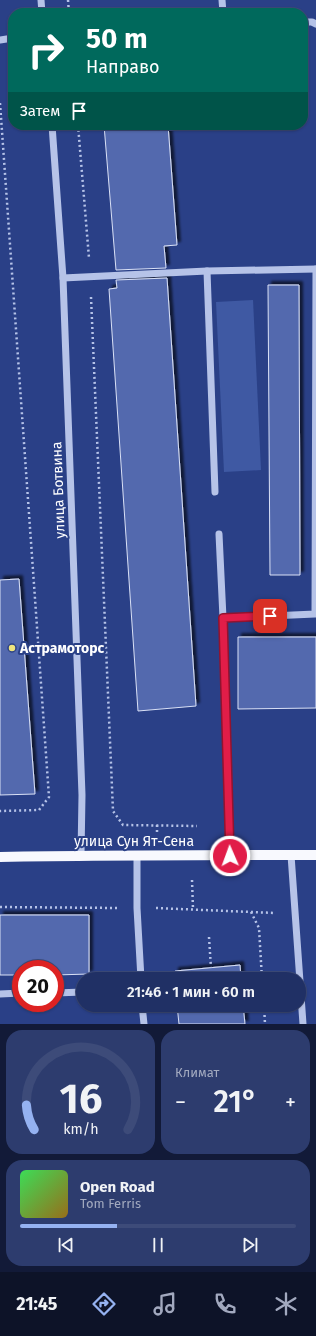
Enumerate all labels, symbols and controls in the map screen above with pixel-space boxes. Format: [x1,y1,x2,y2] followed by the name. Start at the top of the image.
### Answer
[86,22,148,55] text: 50 m
[20,24,72,76] icon: right
[86,56,160,78] text: Направо
[68,100,90,122] icon: arrive
[20,102,60,120] text: Затем
[48,441,69,539] street label: улица Ботвина
[253,599,287,633] pin
[259,605,281,627] icon: arrive
[19,640,104,657] place label: Астрамоторс
[7,643,17,653] marker: Астрамоторс
[74,833,194,850] street label: улица Сун Ят-Сена
[209,835,251,877] position arrow
[12,960,64,1012] speed limit sign: 20
[127,983,255,1001] text: 21:46 · 1 мин · 60 m
[175,1065,219,1080] text: Климат
[59,1074,102,1124] text: 16
[214,1084,258,1120] text: 21°
[175,1089,186,1116] text: −
[285,1089,296,1116] text: +
[63,1121,98,1138] text: km/h
[80,1178,155,1196] text: Open Road
[80,1196,141,1211] text: Tom Ferris
[55,1234,77,1256] icon: previous
[147,1234,169,1256] icon: pause
[239,1234,261,1256] icon: next
[90,1290,118,1318] icon: directions
[151,1290,179,1318] icon: music
[211,1290,239,1318] icon: phone
[272,1290,300,1318] icon: climate
[16,1293,57,1315] text: 21:45

